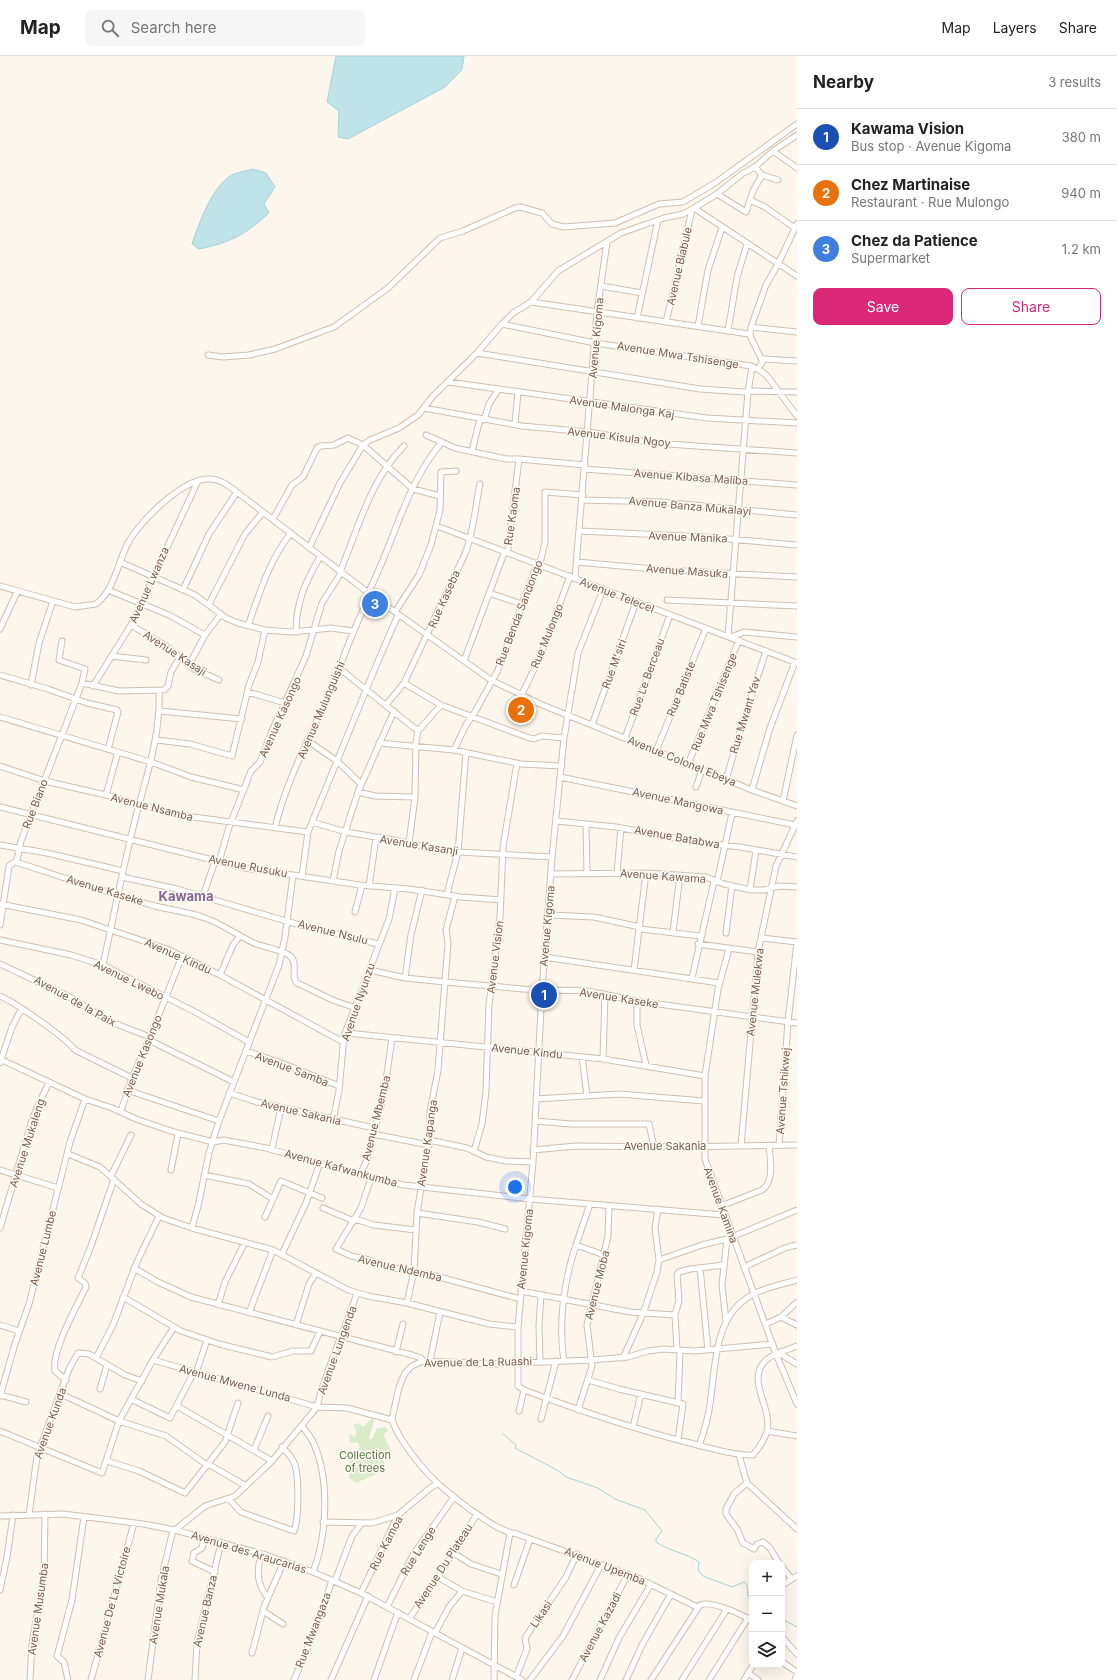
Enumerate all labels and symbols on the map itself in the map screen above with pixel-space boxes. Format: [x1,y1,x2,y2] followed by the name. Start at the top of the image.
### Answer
[663,225,695,307] street label: Avenue Biabule
[585,297,607,379] street label: Avenue Kigoma
[616,338,740,372] street label: Avenue Mwa Tshisenge
[569,393,675,421] street label: Avenue Malonga Kaj
[567,424,671,450] street label: Avenue Kisula Ngoy
[633,466,749,488] street label: Avenue Kibasa Maliba
[501,486,523,546] street label: Rue Kaoma
[628,494,752,518] street label: Avenue Banza Mukalayi
[648,529,728,545] street label: Avenue Manika
[126,545,172,625] street label: Avenue Lwanza
[492,558,546,668] street label: Rue Benda Sandongo
[645,561,729,581] street label: Avenue Masuka
[425,568,463,630] street label: Rue Kaseba
[578,574,656,616] street label: Avenue Telecel
[362,589,388,619] pin: 3
[528,601,566,670] street label: Rue Mulongo
[141,627,209,679] street label: Avenue Kasaji
[626,636,668,718] street label: Rue Le Berceau
[599,637,629,691] street label: Rue M'siri
[688,651,740,753] street label: Rue Mwa Tshisenge
[294,659,348,761] street label: Avenue Mulunguishi
[664,659,698,719] street label: Rue Batiste
[256,674,304,760] street label: Avenue Kasongo
[727,675,763,755] street label: Rue Mwant Yav
[508,695,534,725] pin: 2
[626,733,738,789] street label: Avenue Colonel Ebeya
[19,777,51,831] street label: Rue Biano
[631,785,725,817] street label: Avenue Mangowa
[109,790,195,824] street label: Avenue Nsamba
[633,823,721,851] street label: Avenue Batabwa
[379,832,459,858] street label: Avenue Kasanji
[207,851,289,881] street label: Avenue Rusuku
[619,866,707,886] street label: Avenue Kawama
[65,872,145,908] street label: Avenue Kaseke
[536,885,558,967] street label: Avenue Kigoma
[159,888,213,904] district label: Kawama
[297,917,369,947] street label: Avenue Nsulu
[484,920,506,994] street label: Avenue Vision
[142,935,214,977] street label: Avenue Kindu
[743,947,767,1037] street label: Avenue Mulekwa
[92,957,167,1003] street label: Avenue Lwebo
[338,961,378,1043] street label: Avenue Nyunzu
[31,973,119,1029] street label: Avenue de la Paix
[531,980,557,1010] pin: 1
[579,985,659,1011] street label: Avenue Kaseke
[119,1012,165,1099] street label: Avenue Kasongo
[491,1040,563,1062] street label: Avenue Kindu
[773,1047,793,1135] street label: Avenue Tshikwej
[253,1049,331,1089] street label: Avenue Samba
[359,1074,393,1162] street label: Avenue Mbemba
[259,1096,343,1128] street label: Avenue Sakania
[6,1097,48,1189] street label: Avenue Mukaleng
[414,1099,440,1187] street label: Avenue Kapanga
[624,1139,706,1153] street label: Avenue Sakania
[283,1146,399,1190] street label: Avenue Kafwankumba
[701,1165,741,1245] street label: Avenue Kamina
[505,1177,525,1197] your location
[514,1208,536,1290] street label: Avenue Kigoma
[27,1209,59,1287] street label: Avenue Lumbe
[582,1249,612,1321] street label: Avenue Moba
[357,1252,443,1284] street label: Avenue Ndemba
[314,1304,360,1396] street label: Avenue Lungenda
[424,1354,532,1370] street label: Avenue de La Ruashi
[178,1361,292,1405] street label: Avenue Mwene Lunda
[31,1386,69,1460] street label: Avenue Kunda
[339,1448,391,1475] park label: Collection of trees
[366,1513,406,1573] street label: Rue Kamoa
[410,1521,476,1611] street label: Avenue Du Plateau
[397,1524,439,1578] street label: Rue Lenge
[190,1528,308,1576] street label: Avenue des Araucarias
[562,1544,648,1588] street label: Avenue Upemba
[90,1545,134,1659] street label: Avenue De La Victoire
[25,1562,51,1656] street label: Avenue Musumba
[146,1565,172,1645] street label: Avenue Mukala
[190,1573,220,1649] street label: Avenue Banza
[292,1590,334,1670] street label: Rue Mwangaza
[576,1590,624,1664] street label: Avenue Kazadi
[527,1598,555,1630] street label: Likasi

